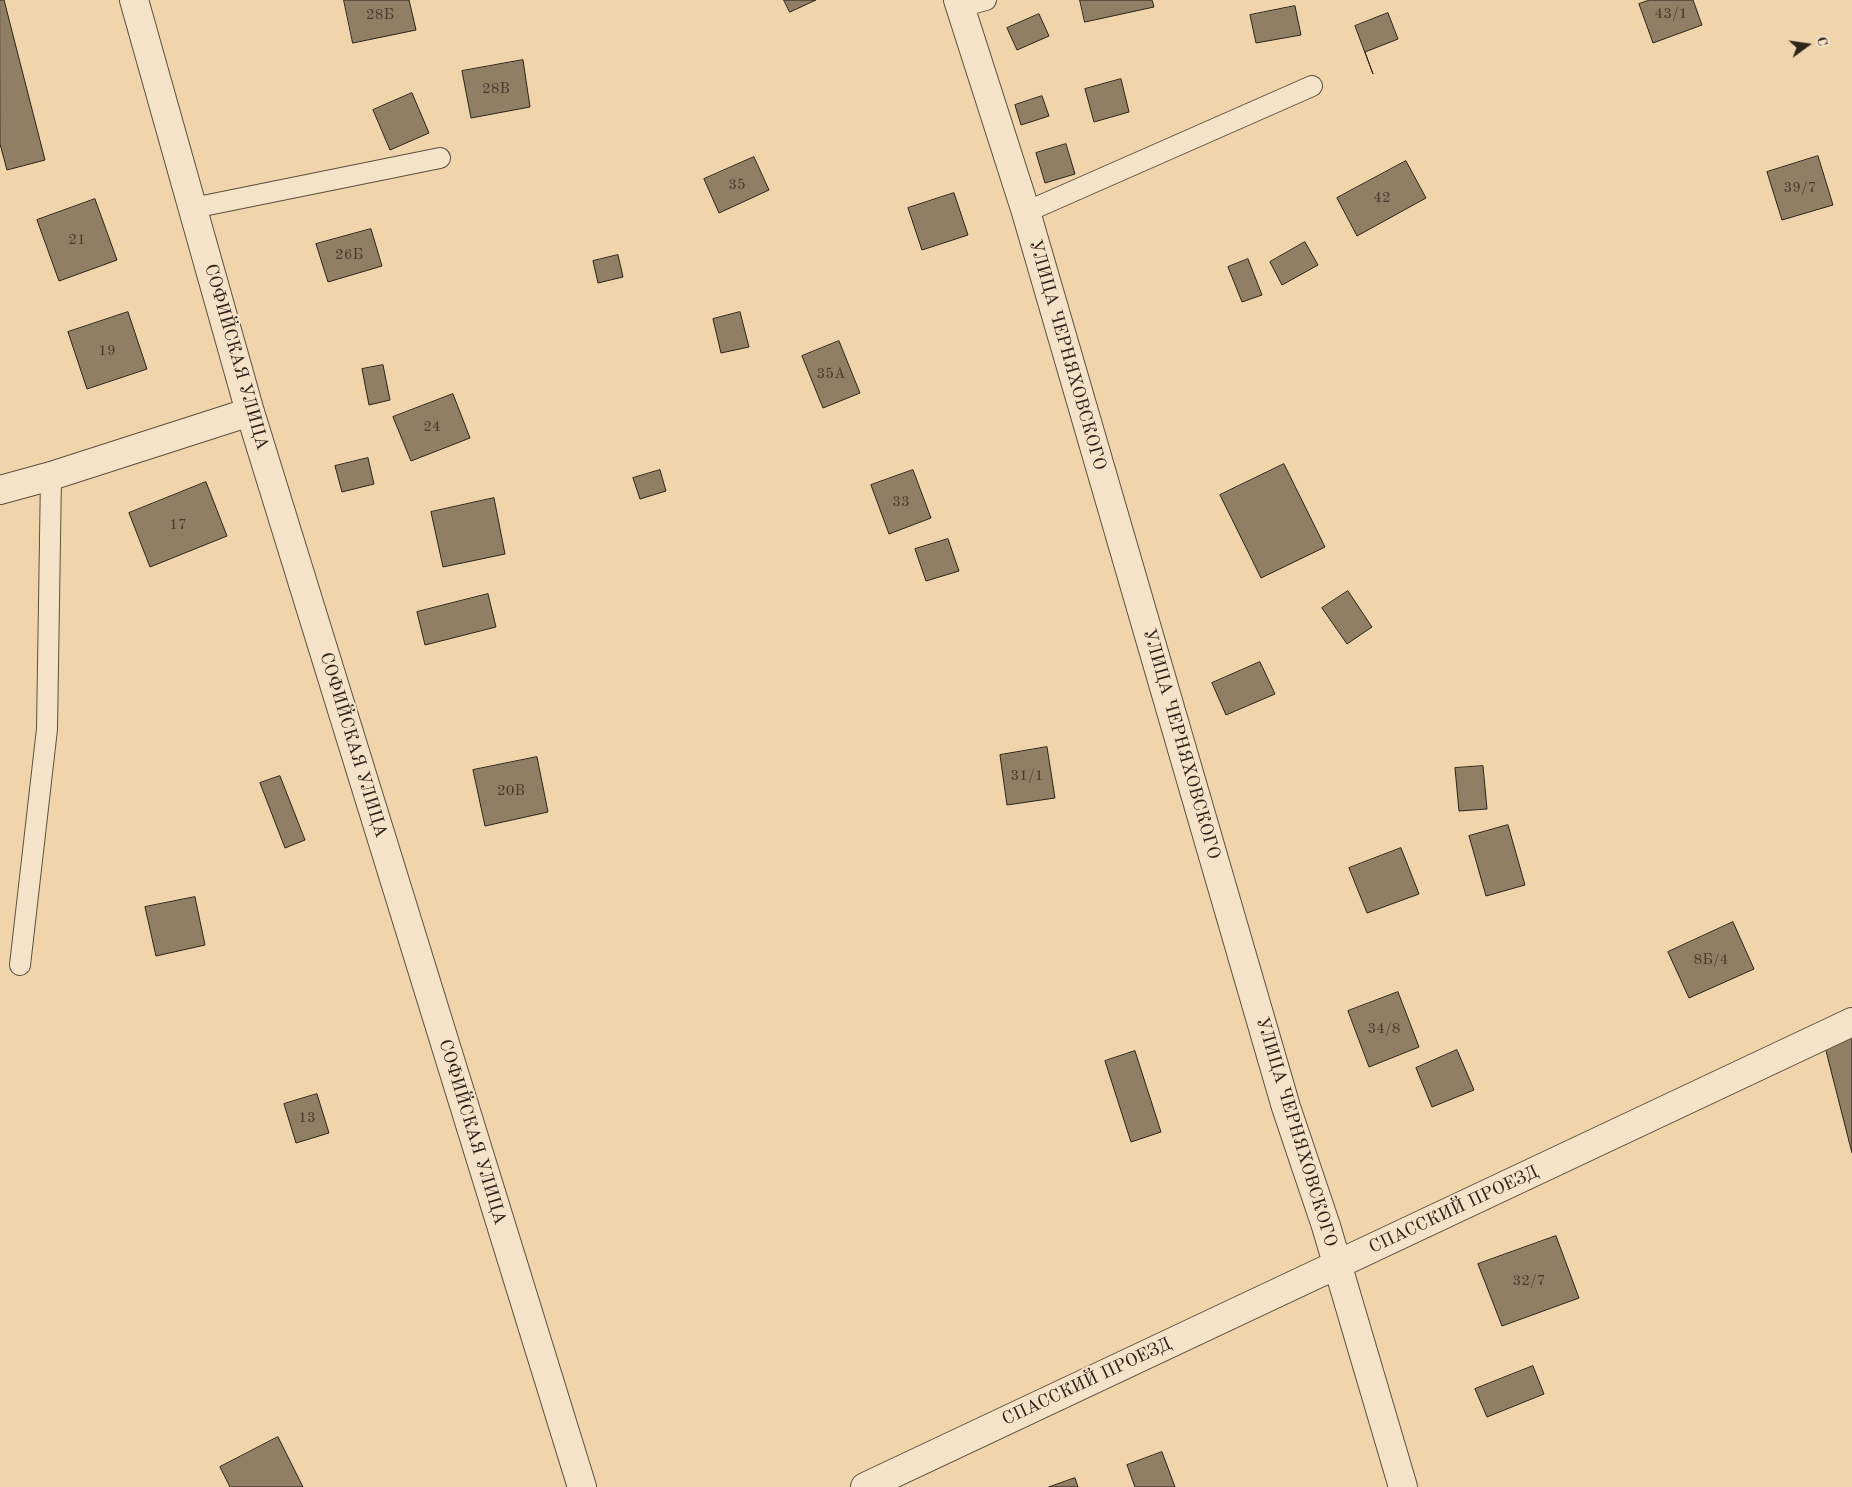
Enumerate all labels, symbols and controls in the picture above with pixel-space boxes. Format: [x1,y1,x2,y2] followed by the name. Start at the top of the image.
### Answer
[1655,5,1687,23] house number: 43/1
[366,6,394,24] house number: 28Б
[1782,20,1832,70] north arrow
[1814,35,1829,48] text: С
[482,80,510,98] house number: 28В
[728,176,746,194] house number: 35
[1784,179,1816,197] house number: 39/7
[1373,189,1391,207] house number: 42
[68,231,86,249] house number: 21
[1024,237,1110,473] street label: УЛИЦА ЧЕРНЯХОВСКОГО
[335,246,363,264] house number: 26Б
[199,261,273,453] street label: СОФИЙСКАЯ УЛИЦА
[98,342,116,360] house number: 19
[817,365,845,383] house number: 35А
[423,418,441,436] house number: 24
[892,493,910,511] house number: 33
[169,516,187,534] house number: 17
[1138,626,1224,862] street label: УЛИЦА ЧЕРНЯХОВСКОГО
[314,650,392,840] street label: СОФИЙСКАЯ УЛИЦА
[1011,767,1043,785] house number: 31/1
[497,782,525,800] house number: 20В
[1694,951,1728,969] house number: 8Б/4
[1251,1015,1341,1249] street label: УЛИЦА ЧЕРНЯХОВСКОГО
[1368,1020,1400,1038] house number: 34/8
[433,1037,511,1227] street label: СОФИЙСКАЯ УЛИЦА
[298,1109,316,1127] house number: 13
[1366,1161,1542,1259] street label: СПАССКИЙ ПРОЕЗД
[1513,1272,1545,1290] house number: 32/7
[999,1333,1175,1431] street label: СПАССКИЙ ПРОЕЗД

